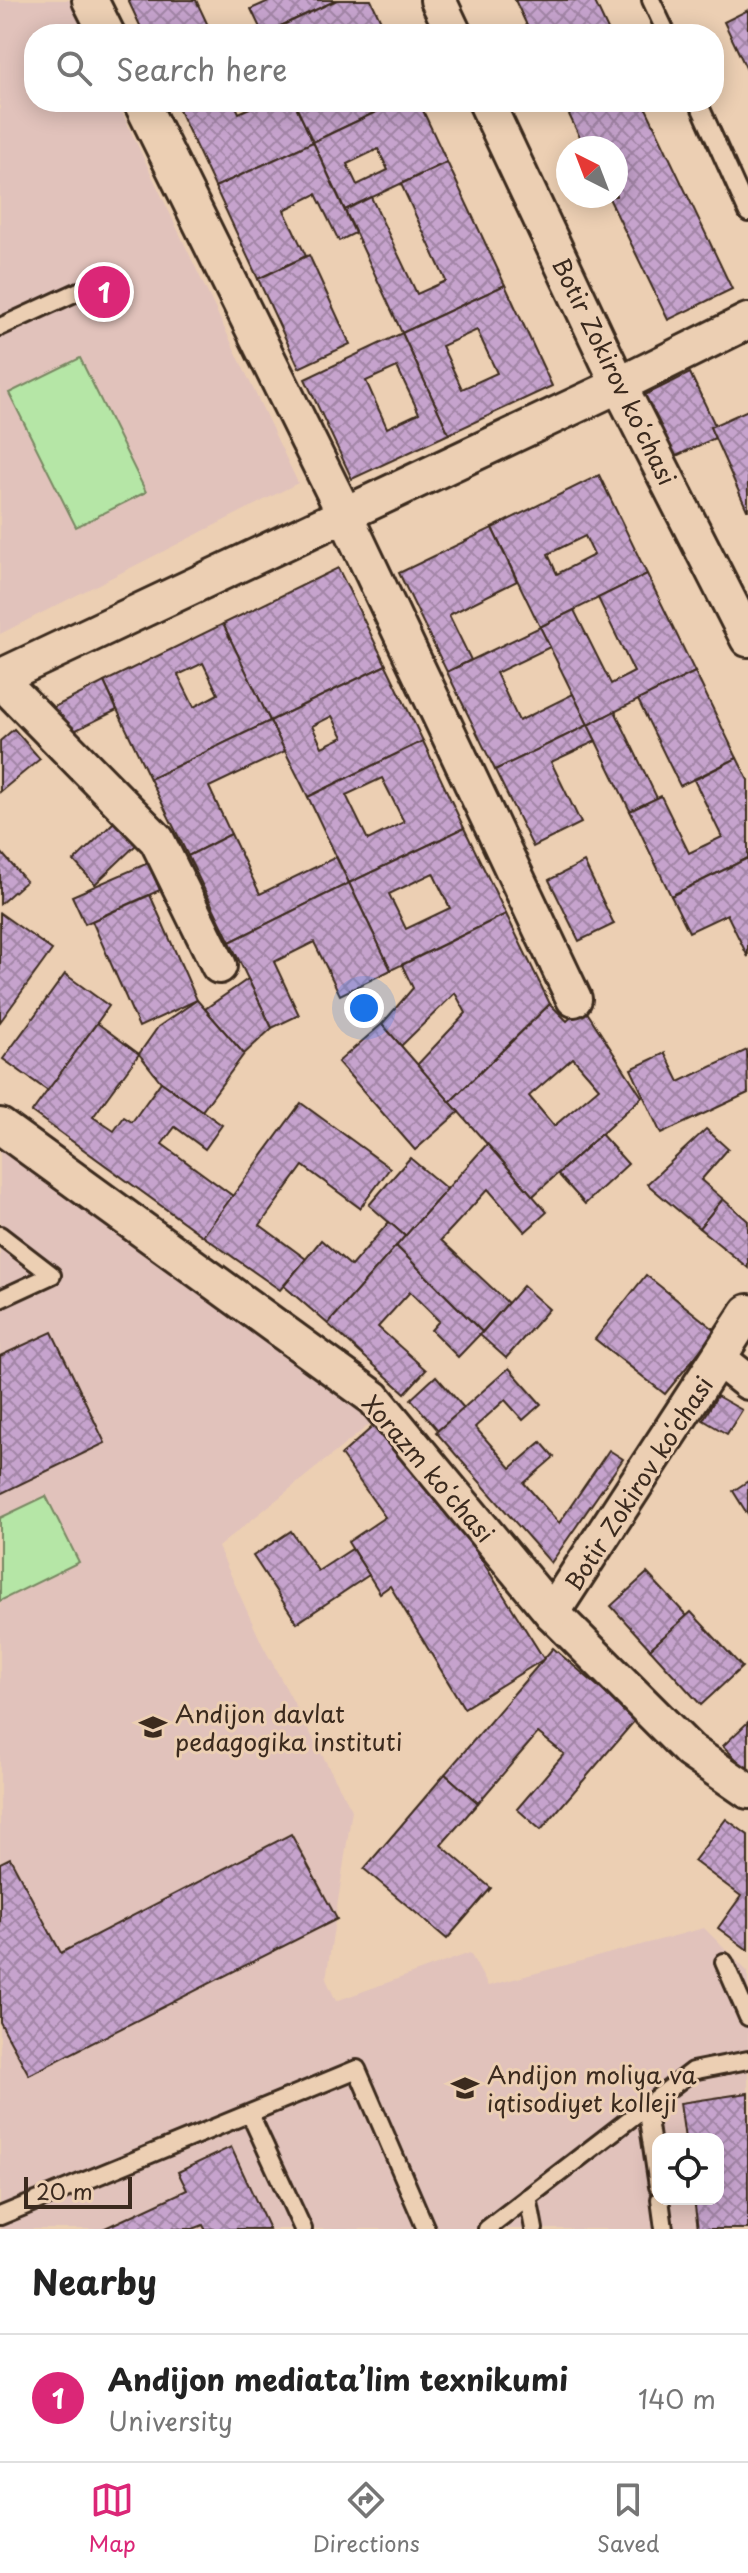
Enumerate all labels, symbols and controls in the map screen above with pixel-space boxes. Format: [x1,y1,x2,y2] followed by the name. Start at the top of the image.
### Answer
[24,24,724,112] search box
[52,46,96,90] icon: search
[116,46,288,91] text: Search here
[556,136,628,208] north arrow
[544,251,686,491] street label: Botir Zokirov koʻchasi
[78,262,130,322] pin: 1
[344,988,384,1028] your location
[555,1369,721,1597] street label: Botir Zokirov koʻchasi
[355,1386,503,1550] street label: Xorazm koʻchasi
[175,1695,402,1759] place label: Andijon davlat pedagogika instituti
[138,1712,168,1742] school or university icon: Andijon davlat pedagogika instituti
[487,2056,697,2120] place label: Andijon moliya va iqtisodiyet kolleji
[450,2073,480,2103] school or university icon: Andijon moliya va iqtisodiyet kolleji
[652,2133,724,2205] map controls
[652,2133,724,2205] button: locate
[24,2173,132,2209] scale bar
[36,2174,93,2207] text: 20 m
[32,2255,157,2307] text: Nearby
[108,2356,568,2401] text: Andijon mediataʼlim texnikumi
[52,2379,64,2418] text: 1
[638,2379,716,2418] text: 140 m
[108,2401,233,2440] text: University
[89,2478,136,2559] tab: Map
[313,2478,420,2559] tab: Directions
[597,2478,659,2559] tab: Saved

